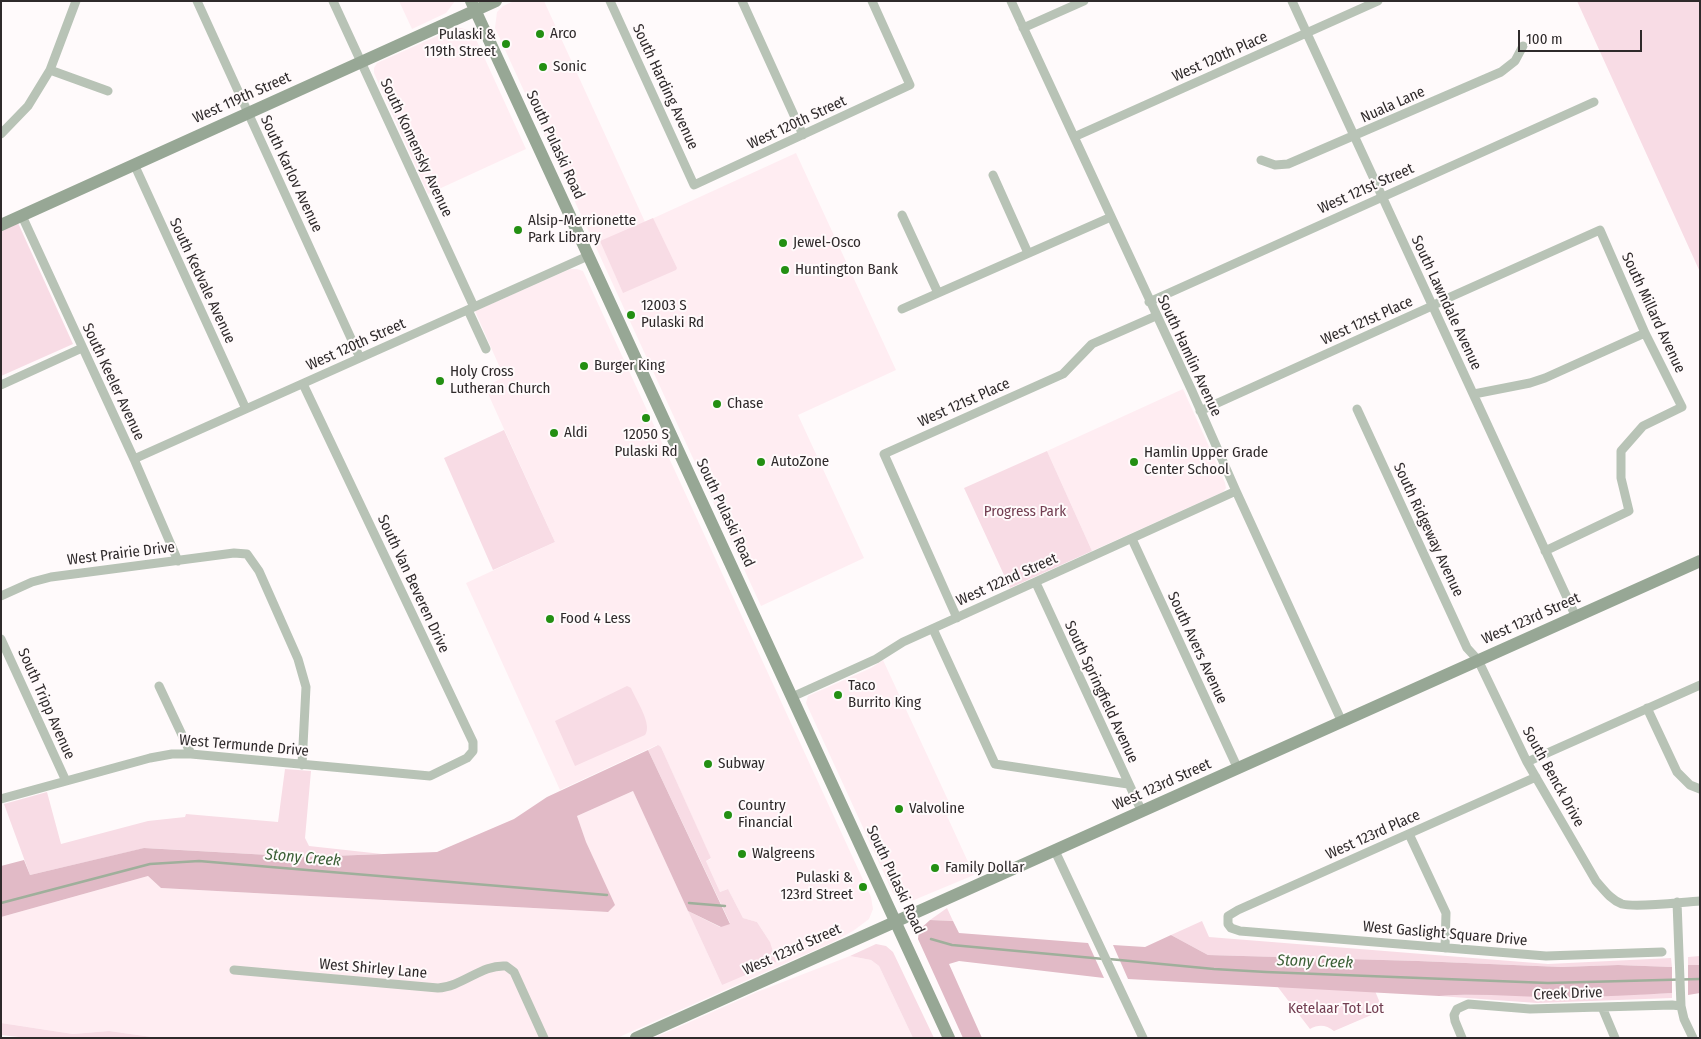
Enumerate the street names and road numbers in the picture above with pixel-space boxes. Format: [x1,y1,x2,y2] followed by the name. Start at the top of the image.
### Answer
[628,22,702,152] street label: South Harding Avenue
[1170,28,1270,86] street label: West 120th Place
[190,68,294,128] street label: West 119th Street
[376,76,456,220] street label: South Komensky Avenue
[1358,83,1428,127] street label: Nuala Lane
[522,88,588,202] street label: South Pulaski Road
[745,92,849,154] street label: West 120th Street
[256,113,326,235] street label: South Karlov Avenue
[1315,160,1417,218] street label: West 121st Street
[165,215,239,347] street label: South Kedvale Avenue
[1407,233,1485,373] street label: South Lawndale Avenue
[1617,250,1689,376] street label: South Millard Avenue
[1153,293,1225,419] street label: South Hamlin Avenue
[1318,293,1416,349] street label: West 121st Place
[304,315,408,375] street label: West 120th Street
[78,321,148,443] street label: South Keeler Avenue
[915,375,1013,431] street label: West 121st Place
[692,456,758,570] street label: South Pulaski Road
[1389,460,1467,600] street label: South Ridgeway Avenue
[373,512,453,656] street label: South Van Beveren Drive
[66,538,176,570] street label: West Prairie Drive
[954,550,1060,610] street label: West 122nd Street
[1163,589,1231,707] street label: South Avers Avenue
[1479,589,1583,649] street label: West 123rd Street
[1060,618,1142,766] street label: South Springfield Avenue
[13,646,79,762] street label: South Tripp Avenue
[1518,724,1588,830] street label: South Benck Drive
[178,731,310,761] street label: West Termunde Drive
[1110,755,1214,815] street label: West 123rd Street
[1323,806,1423,864] street label: West 123rd Place
[862,823,928,937] street label: South Pulaski Road
[1362,918,1528,950] street label: West Gaslight Square Drive
[740,920,844,980] street label: West 123rd Street
[318,955,428,983] street label: West Shirley Lane
[1533,984,1603,1004] street label: Creek Drive

